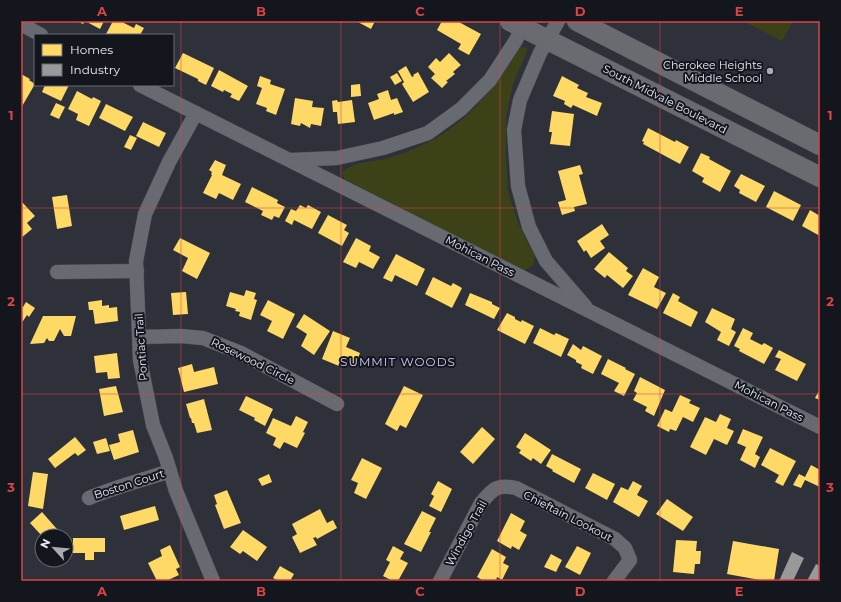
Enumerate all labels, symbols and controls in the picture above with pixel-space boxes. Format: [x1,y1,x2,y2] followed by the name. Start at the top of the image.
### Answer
[96,3,108,19] text: A
[256,3,266,19] text: B
[415,3,425,19] text: C
[575,3,586,19] text: D
[735,3,744,19] text: E
[34,34,174,86] legend
[70,42,113,57] text: Homes
[663,58,763,85] place label: Cherokee Heights Middle School
[70,62,120,77] text: Industry
[601,62,729,136] street label: South Midvale Boulevard
[765,66,775,76] marker: Cherokee Heights Middle School
[8,107,14,123] text: 1
[827,107,833,123] text: 1
[443,233,517,280] street label: Mohican Pass
[7,293,15,309] text: 2
[826,293,834,309] text: 2
[132,313,150,381] street label: Pontiac Trail
[209,335,297,387] street label: Rosewood Circle
[340,354,456,369] district label: SUMMIT WOODS
[732,378,806,425] street label: Mohican Pass
[92,466,166,502] street label: Boston Court
[6,479,15,495] text: 3
[825,479,834,495] text: 3
[521,488,615,545] street label: Chieftain Lookout
[442,498,490,568] street label: Windigo Trail
[34,528,74,568] north arrow
[37,536,53,551] text: N
[96,583,108,599] text: A
[256,583,266,599] text: B
[415,583,425,599] text: C
[575,583,586,599] text: D
[735,583,744,599] text: E

